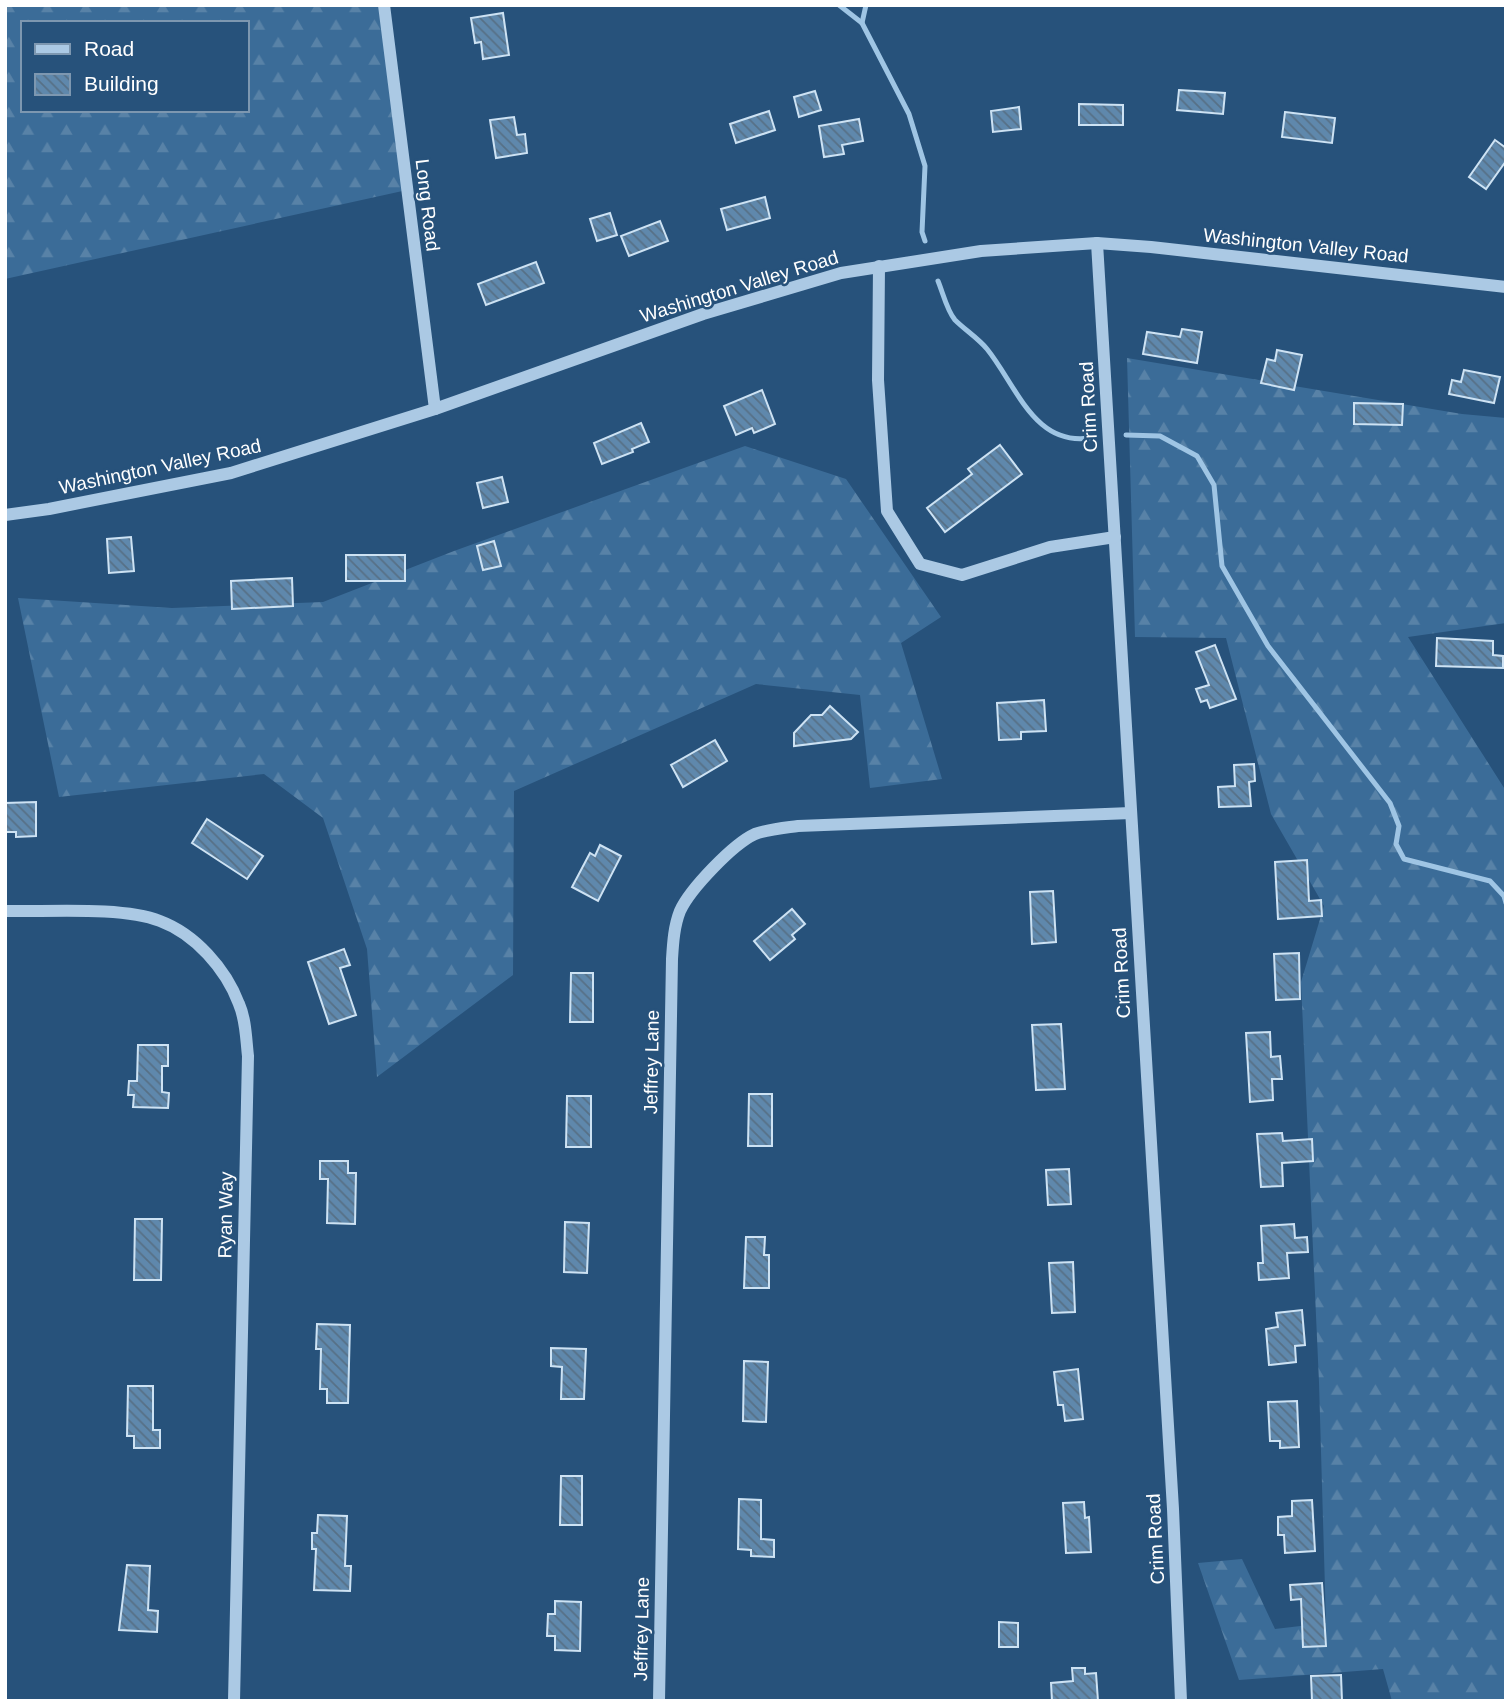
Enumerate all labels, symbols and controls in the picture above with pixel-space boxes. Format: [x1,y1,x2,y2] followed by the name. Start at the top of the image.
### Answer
[21,21,248,112] legend
[84,37,134,60] text: Road
[84,72,159,95] text: Building
[411,158,444,252] street label: Long Road
[1202,224,1409,267] street label: Washington Valley Road
[638,246,841,327] street label: Washington Valley Road
[1076,361,1101,453] street label: Crim Road
[57,435,263,498] street label: Washington Valley Road
[1109,927,1134,1019] street label: Crim Road
[640,1010,663,1114] street label: Jeffrey Lane
[214,1171,237,1259] street label: Ryan Way
[1143,1493,1168,1585] street label: Crim Road
[630,1577,653,1681] street label: Jeffrey Lane

